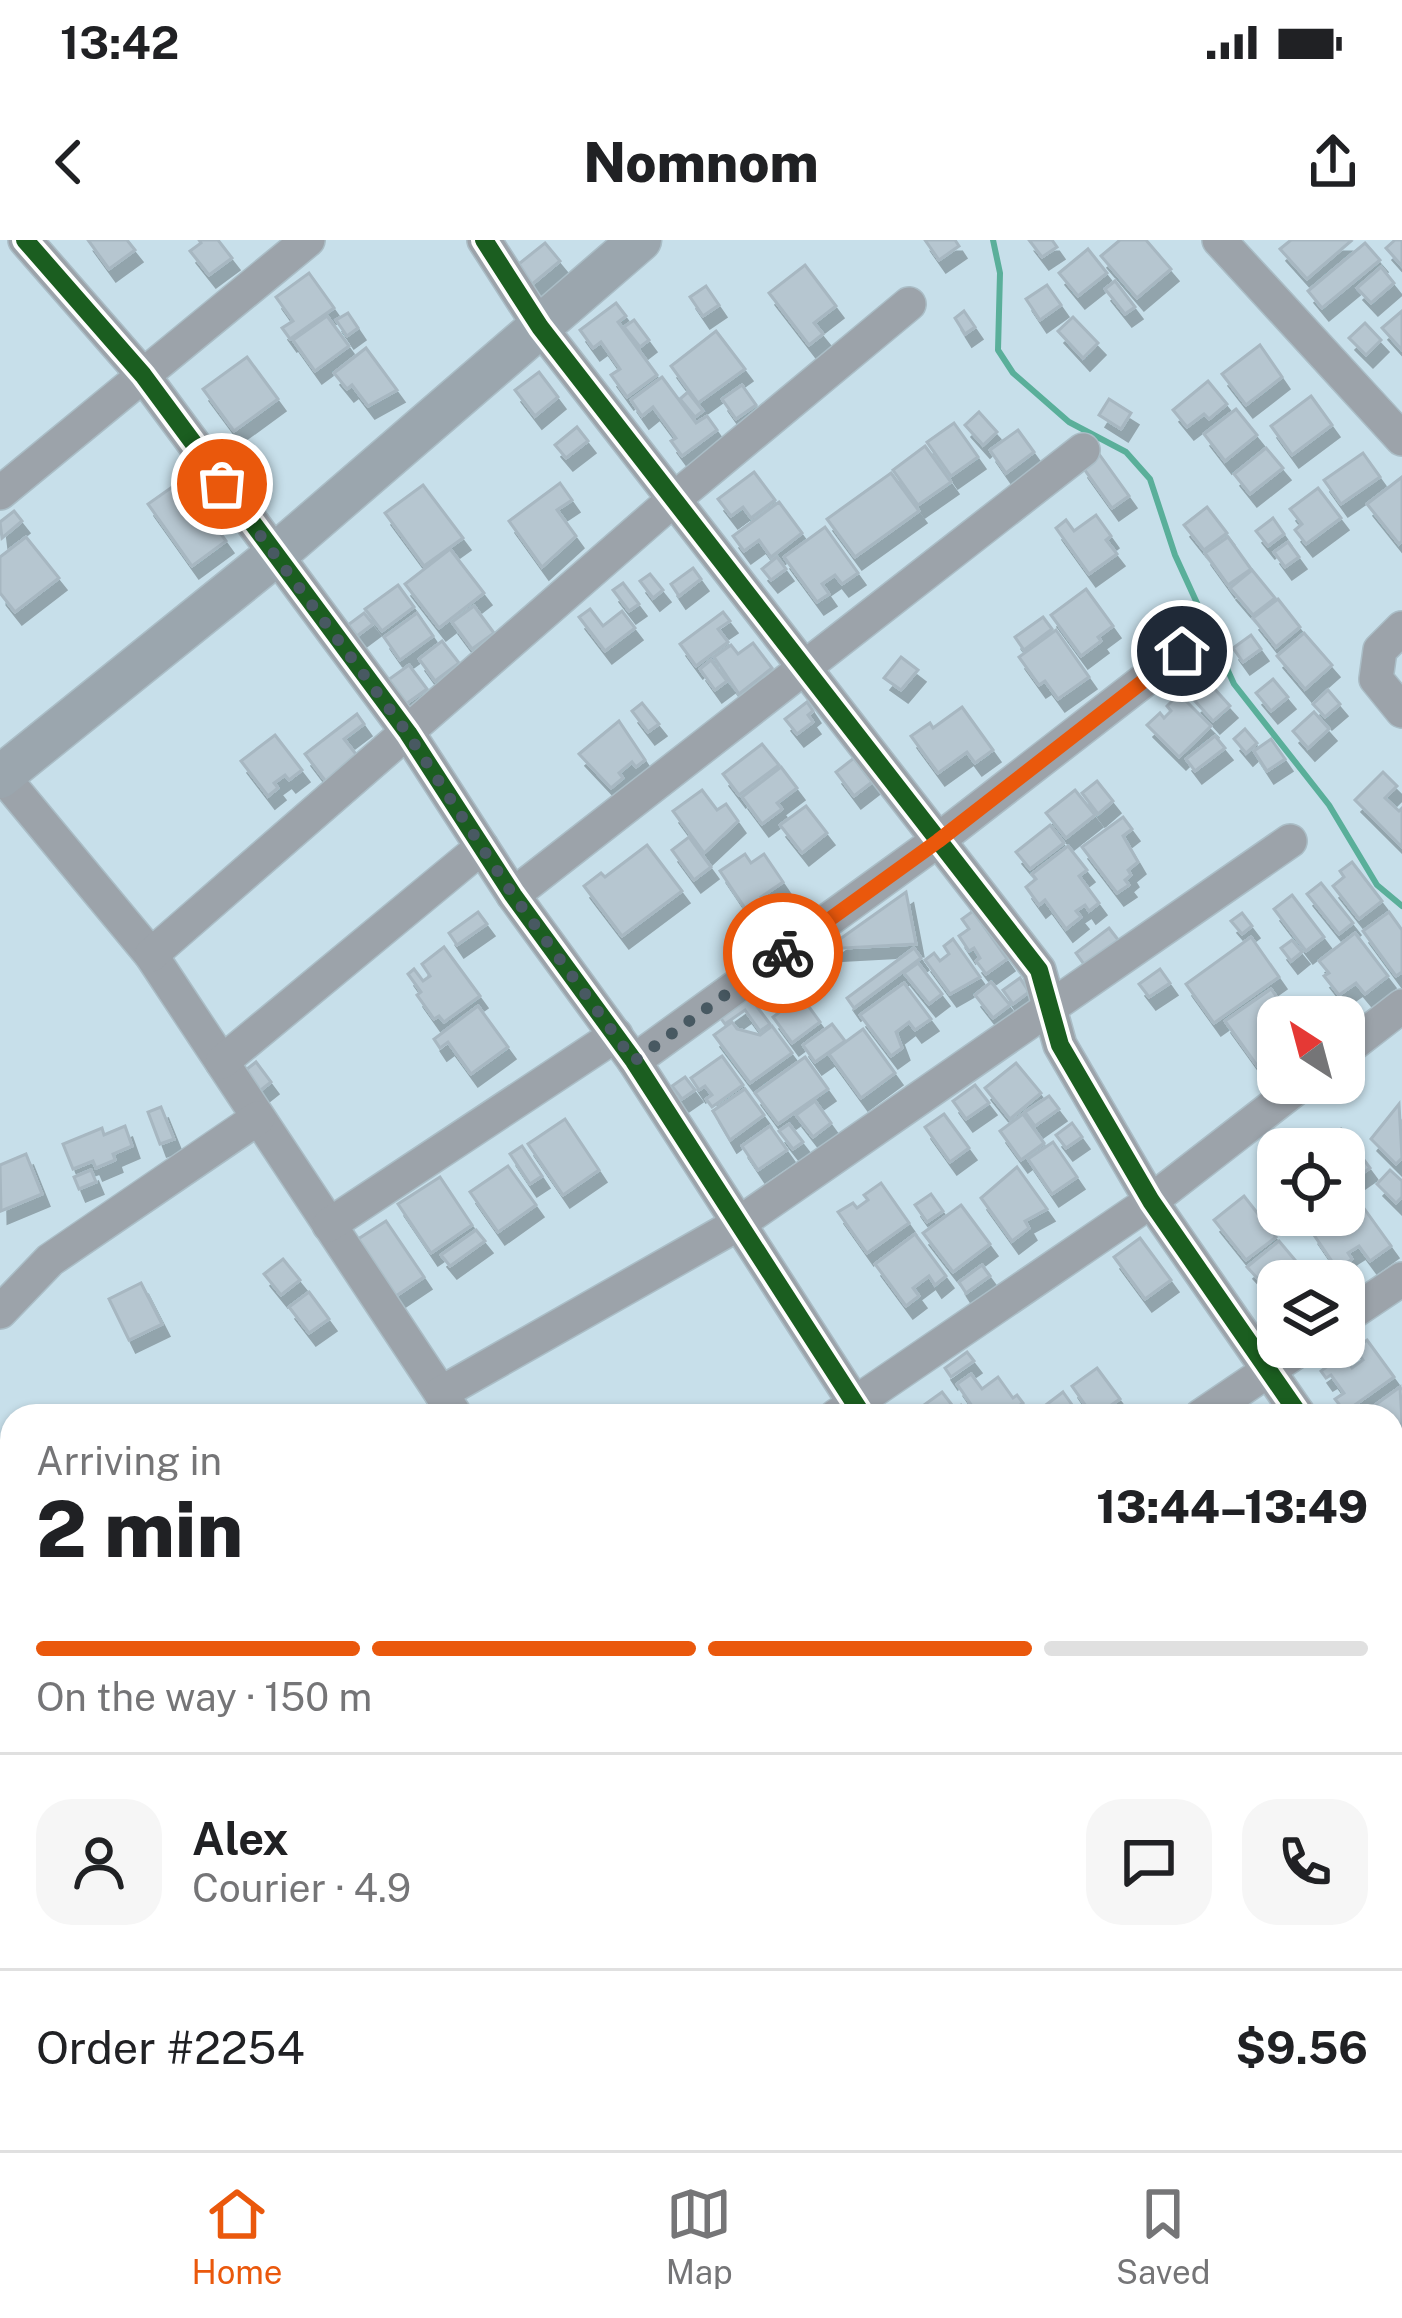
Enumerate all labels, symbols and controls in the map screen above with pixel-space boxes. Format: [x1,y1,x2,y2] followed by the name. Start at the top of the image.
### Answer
[60,16,179,69] text: 13:42
[36,129,102,195] icon: back
[1300,129,1366,195] icon: share
[583,131,819,194] text: Nomnom
[171,433,273,535] pin
[189,451,255,517] icon: bag
[1131,600,1233,702] pin
[1149,618,1215,684] icon: home
[723,893,843,1013] courier
[750,920,816,986] icon: bike
[1257,996,1365,1104] north arrow
[1257,996,1365,1368] map controls
[1257,1128,1365,1236] button: locate
[1257,1260,1365,1368] button: layers
[36,1438,222,1484] text: Arriving in
[1096,1480,1368,1533] text: 13:44–13:49
[36,1483,243,1575] text: 2 min
[36,1674,372,1720] text: On the way · 150 m
[36,1799,162,1925] button: person
[1086,1799,1212,1925] button: chat
[1242,1799,1368,1925] button: phone
[192,1812,289,1865] text: Alex
[192,1865,411,1911] text: Courier · 4.9
[36,2021,305,2074] text: Order #2254
[1235,2021,1368,2074] text: $9.56
[192,2181,283,2291] tab: Home
[666,2181,733,2291] tab: Map
[1116,2181,1210,2291] tab: Saved

